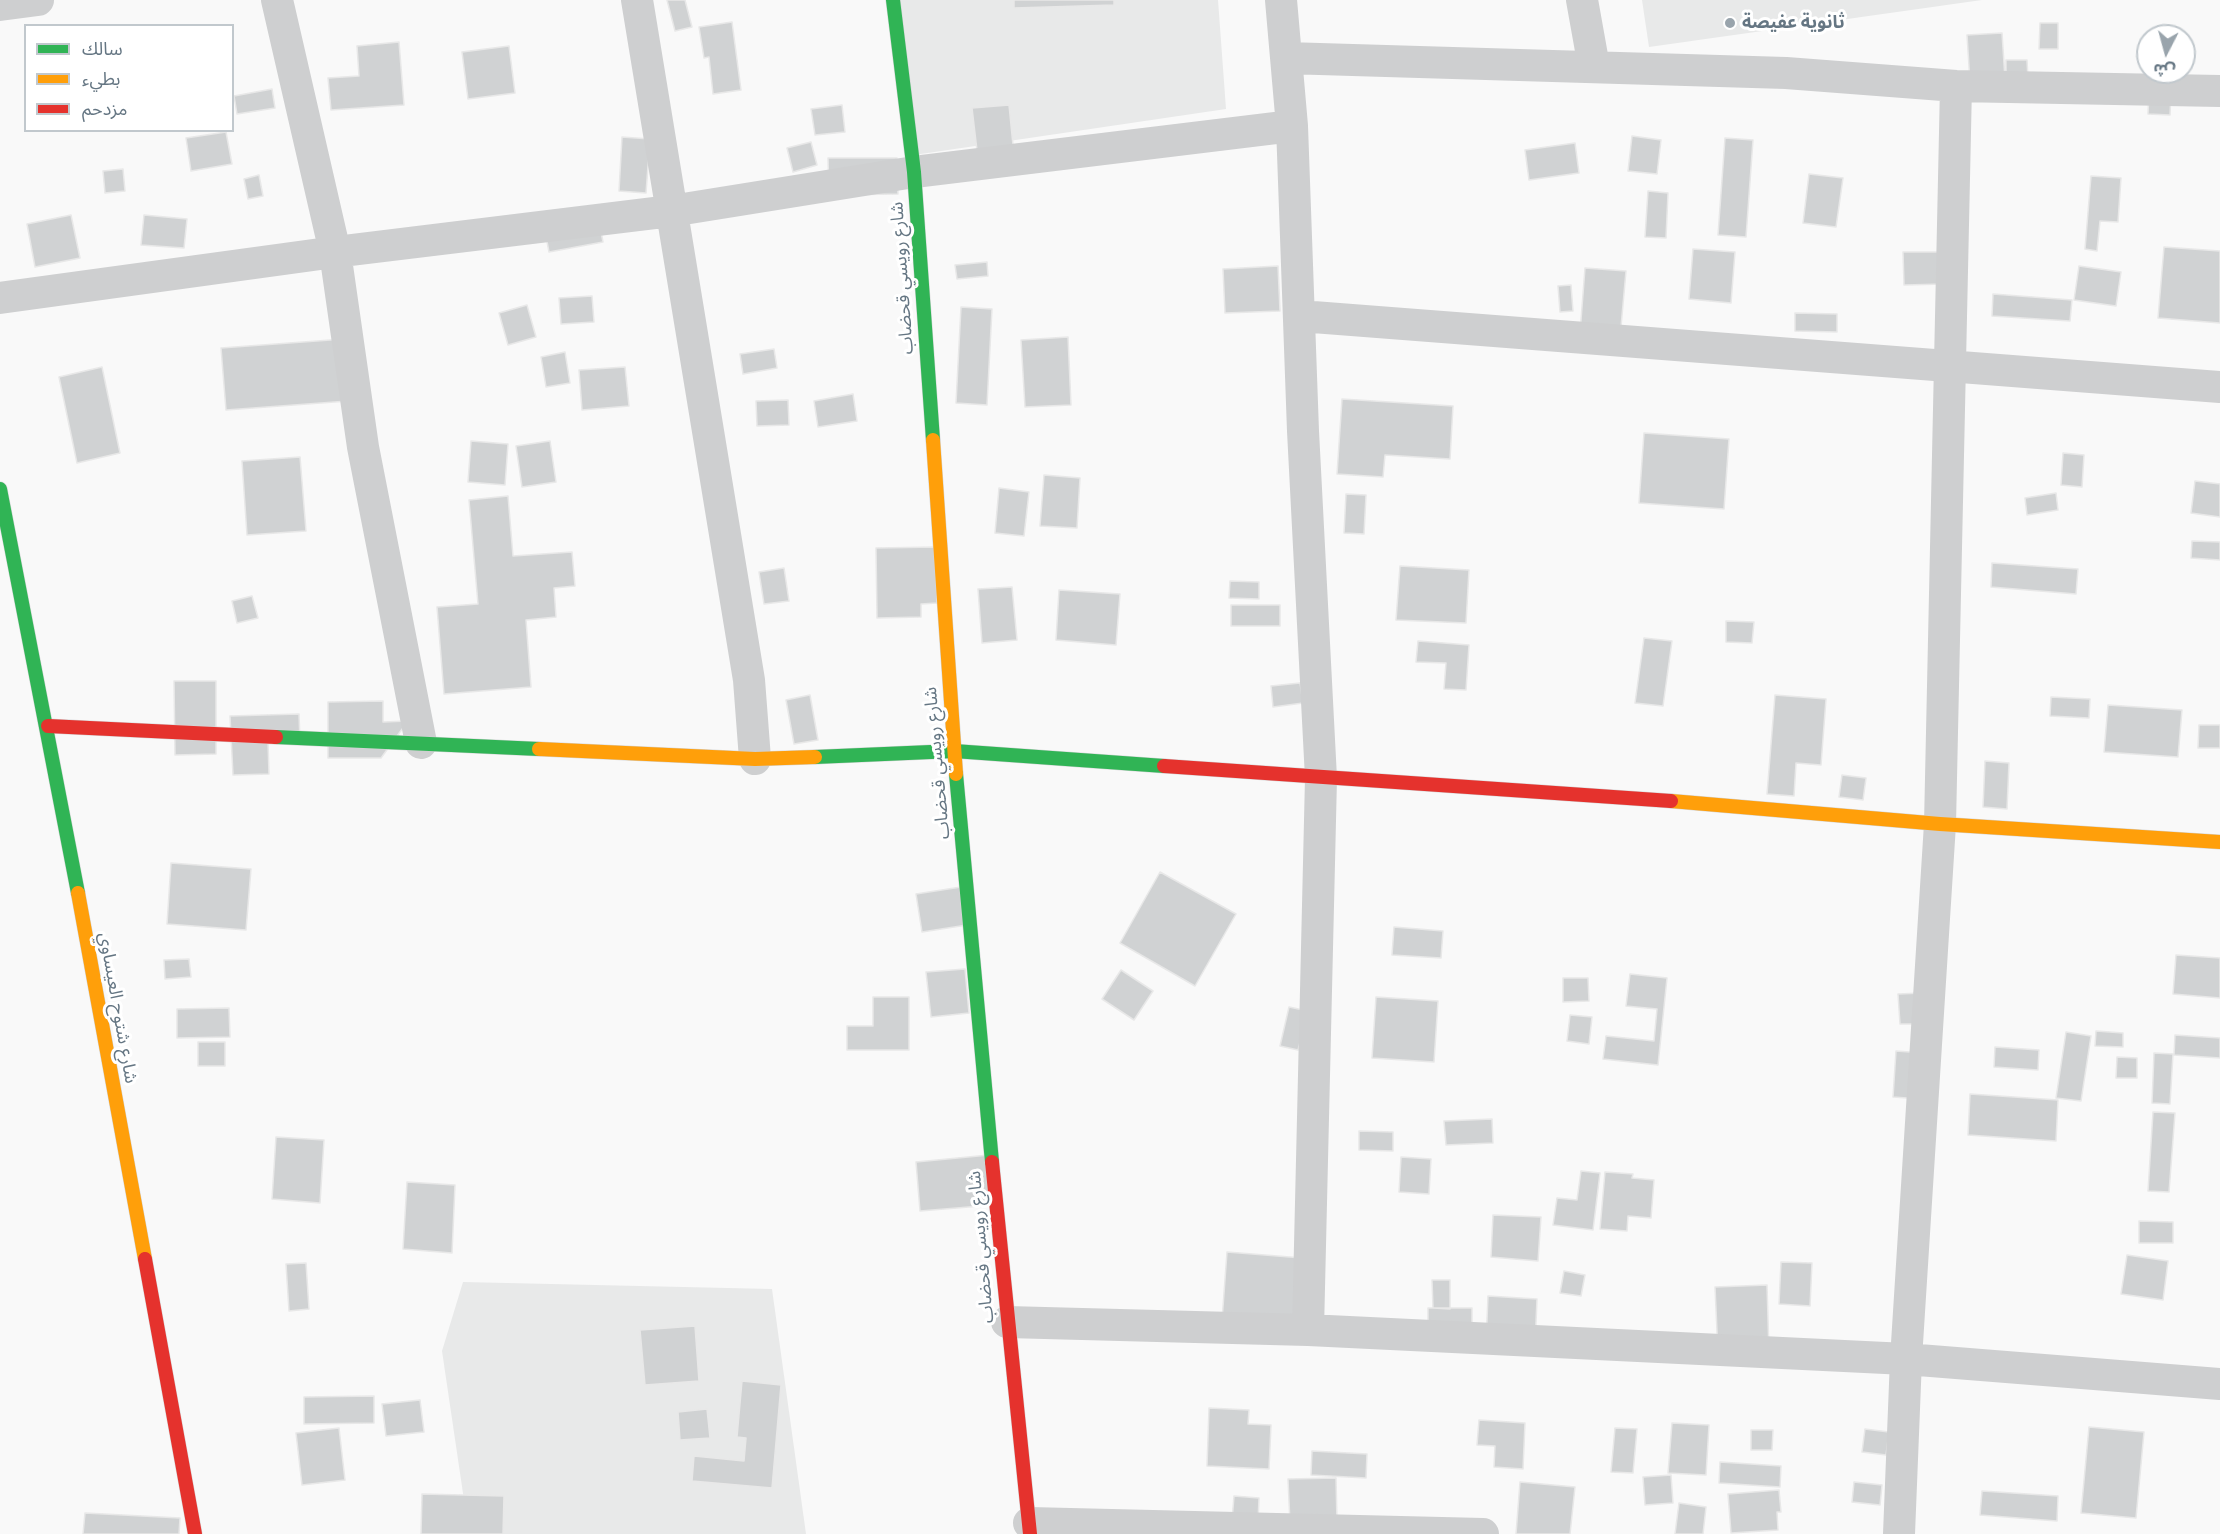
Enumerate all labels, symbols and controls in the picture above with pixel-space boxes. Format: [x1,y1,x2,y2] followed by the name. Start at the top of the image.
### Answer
[1742,12,1845,34] place label: ثانوية عفيصة
[1723,16,1737,30] marker: ثانوية عفيصة
[24,24,234,132] legend
[2136,24,2196,84] north arrow
[82,36,123,61] text: سالك
[2152,58,2176,83] text: ش
[82,66,120,91] text: بطيء
[82,96,127,121] text: مزدحم
[887,201,919,355] street label: شارع رويسي قحضاب
[921,686,955,840] street label: شارع رويسي قحضاب
[93,931,141,1085] street label: شارع شتوح العيساوي
[965,1170,999,1324] street label: شارع رويسي قحضاب

